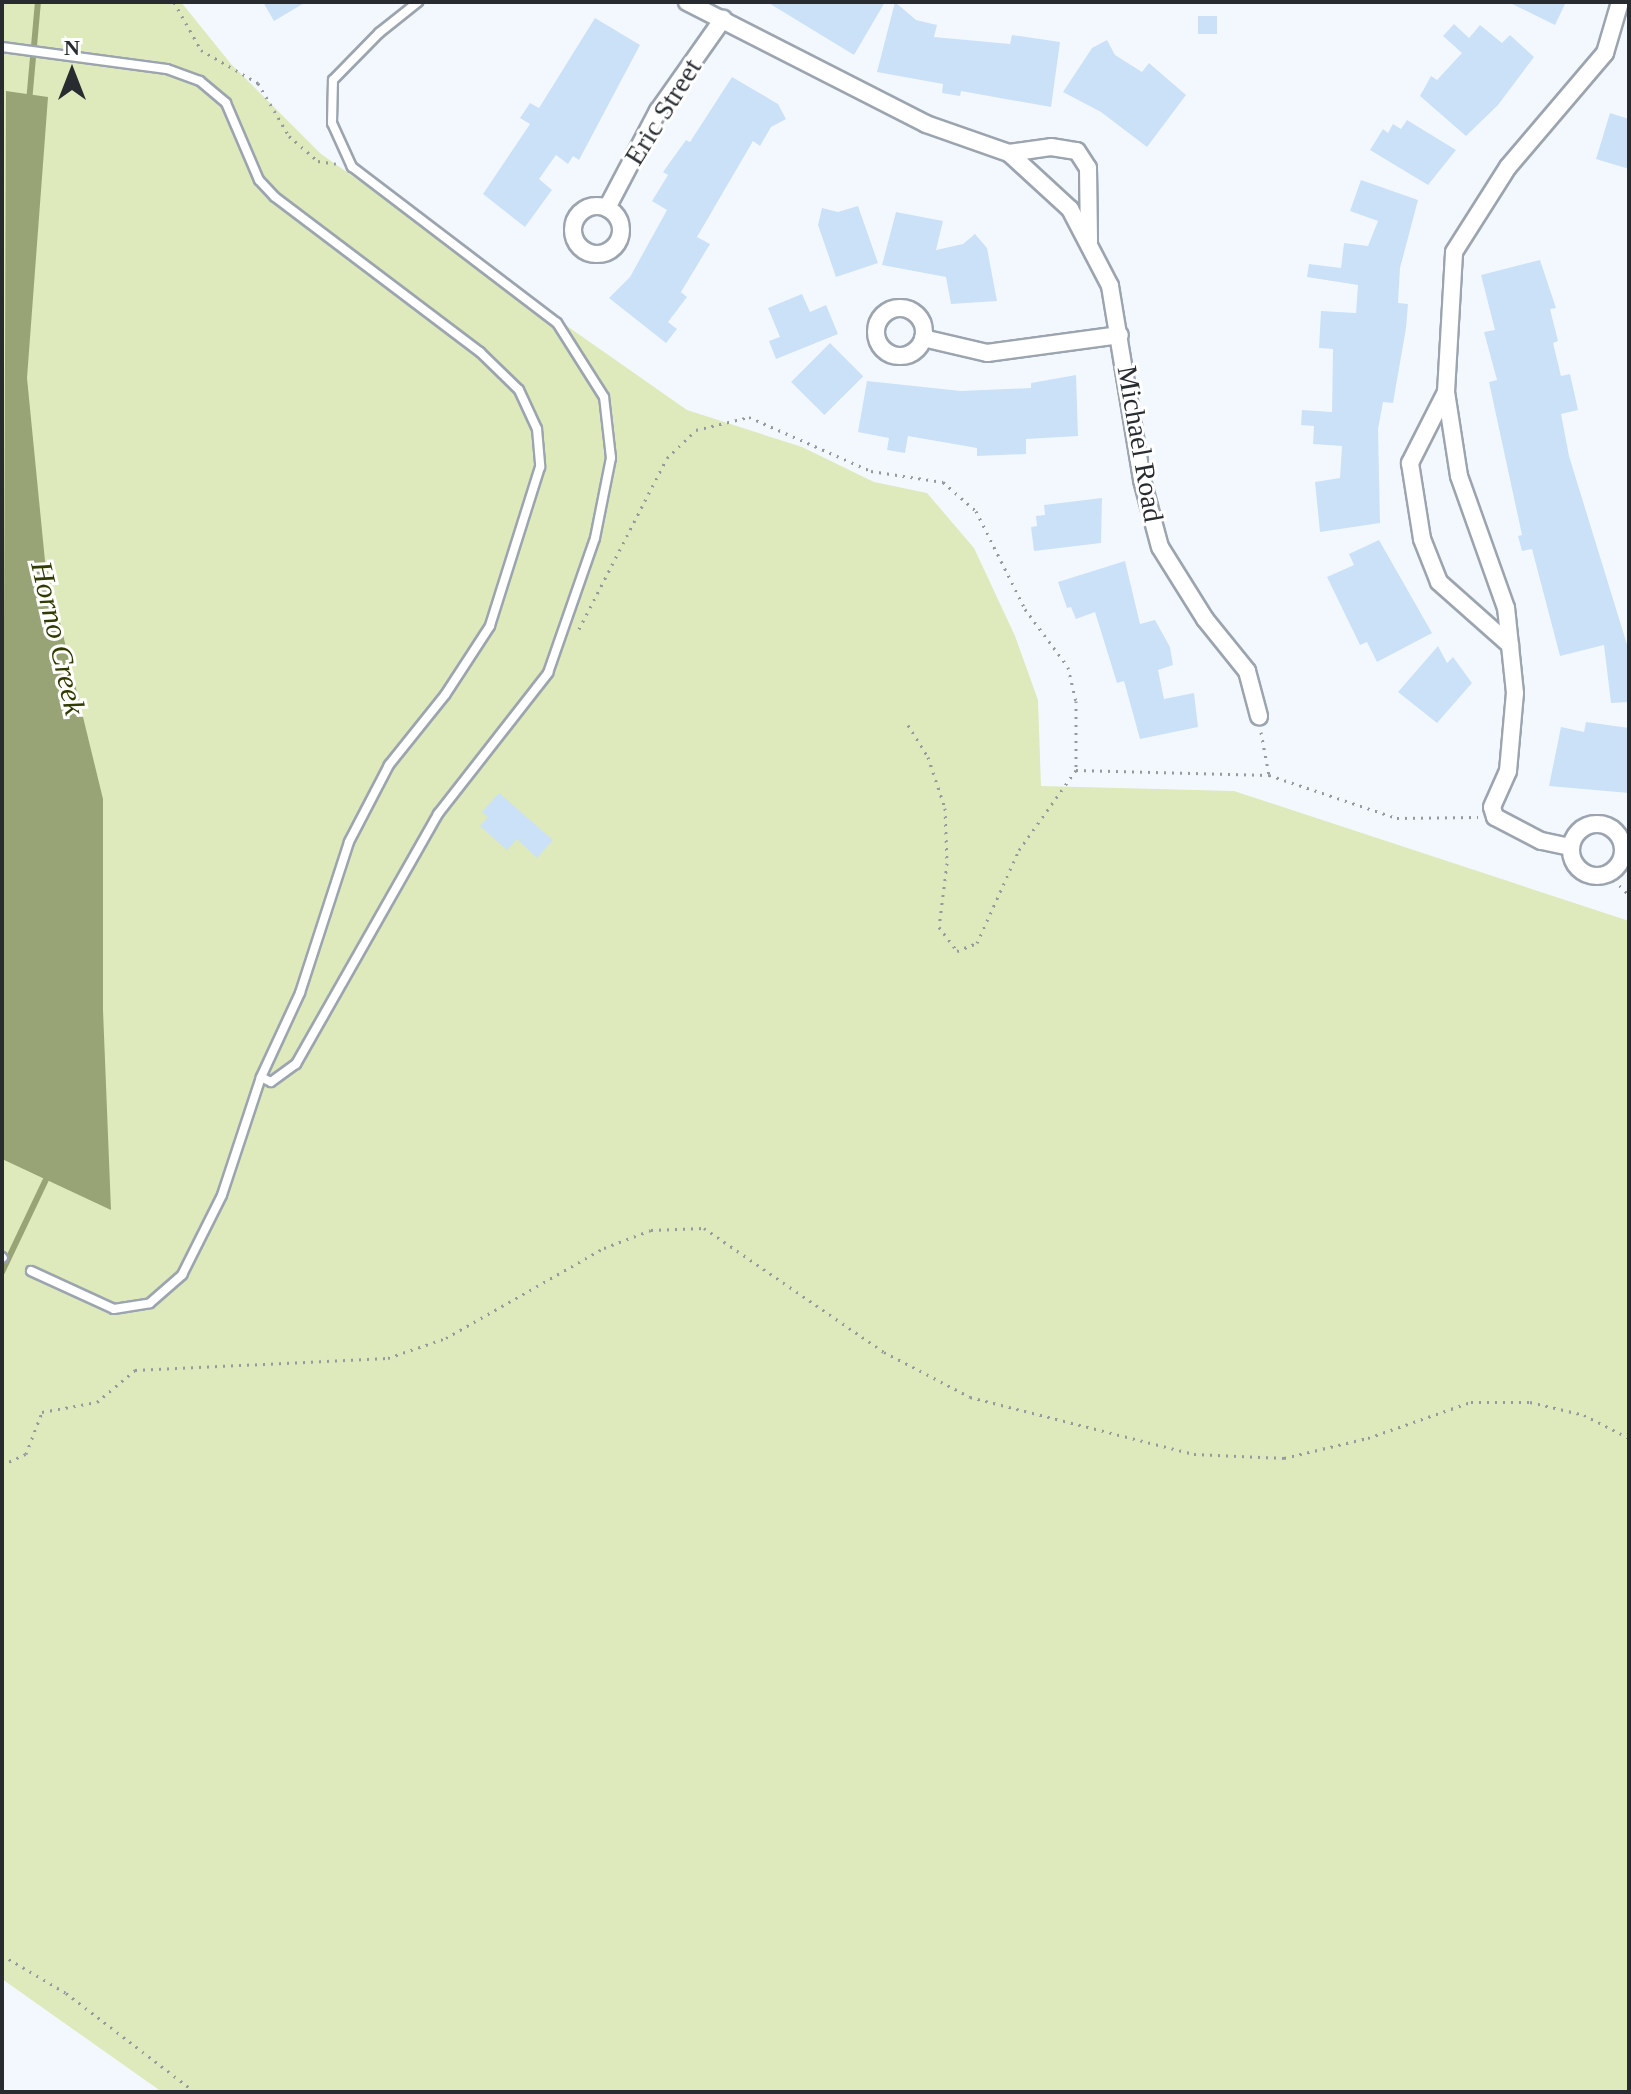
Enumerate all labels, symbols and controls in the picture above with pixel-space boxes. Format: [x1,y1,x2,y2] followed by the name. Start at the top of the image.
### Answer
[32,32,112,112] north arrow
[64,35,80,60] text: N
[617,53,709,171] street label: Eric Street
[1110,363,1170,525] street label: Michael Road
[23,558,93,718] water label: Horno Creek

